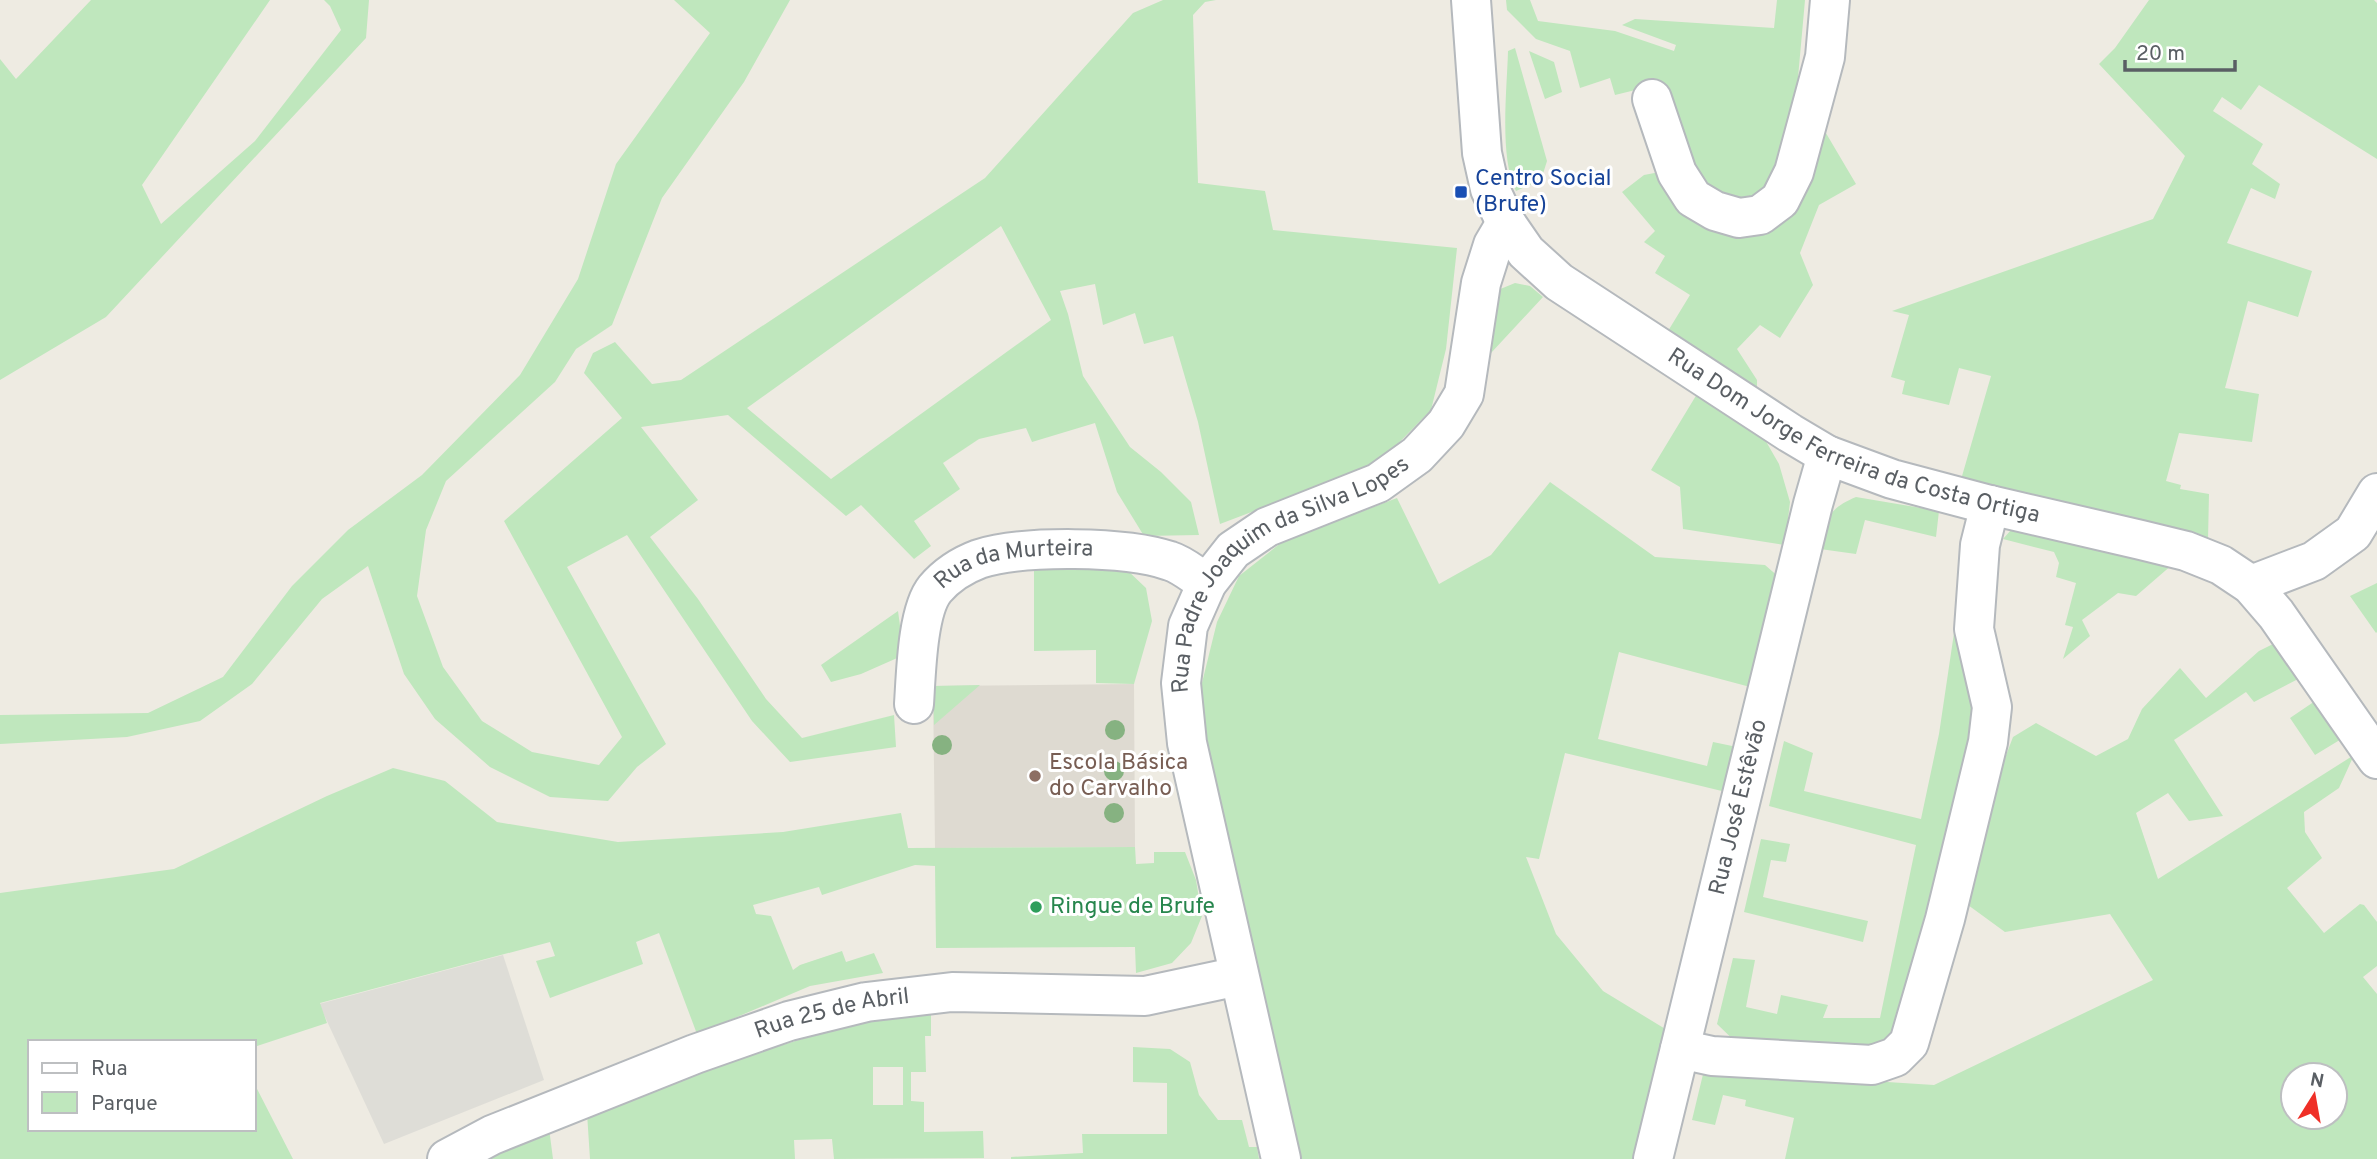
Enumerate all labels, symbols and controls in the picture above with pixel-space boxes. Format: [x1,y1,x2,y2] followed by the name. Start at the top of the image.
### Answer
[2125,28,2235,72] scale bar
[2136,41,2185,68] text: 20 m
[1475,165,1612,220] place label: Centro Social (Brufe)
[1453,184,1469,200] marker: Centro Social (Brufe)
[1662,342,2043,531] street label: Rua Dom Jorge Ferreira da Costa Ortiga
[1166,450,1415,695] street label: Rua Padre Joaquim da Silva Lopes
[928,535,1094,596] street label: Rua da Murteira
[1703,716,1774,898] street label: Rua José Estêvão
[1049,749,1188,804] place label: Escola Básica do Carvalho
[1027,768,1043,784] marker: Escola Básica do Carvalho
[1050,893,1215,922] place label: Ringue de Brufe
[1028,899,1044,915] marker: Ringue de Brufe
[751,983,911,1046] street label: Rua 25 de Abril
[28,1040,256,1131] legend
[91,1056,128,1083] text: Rua
[2279,1061,2349,1131] north arrow
[2308,1068,2326,1094] text: N
[91,1091,158,1118] text: Parque

